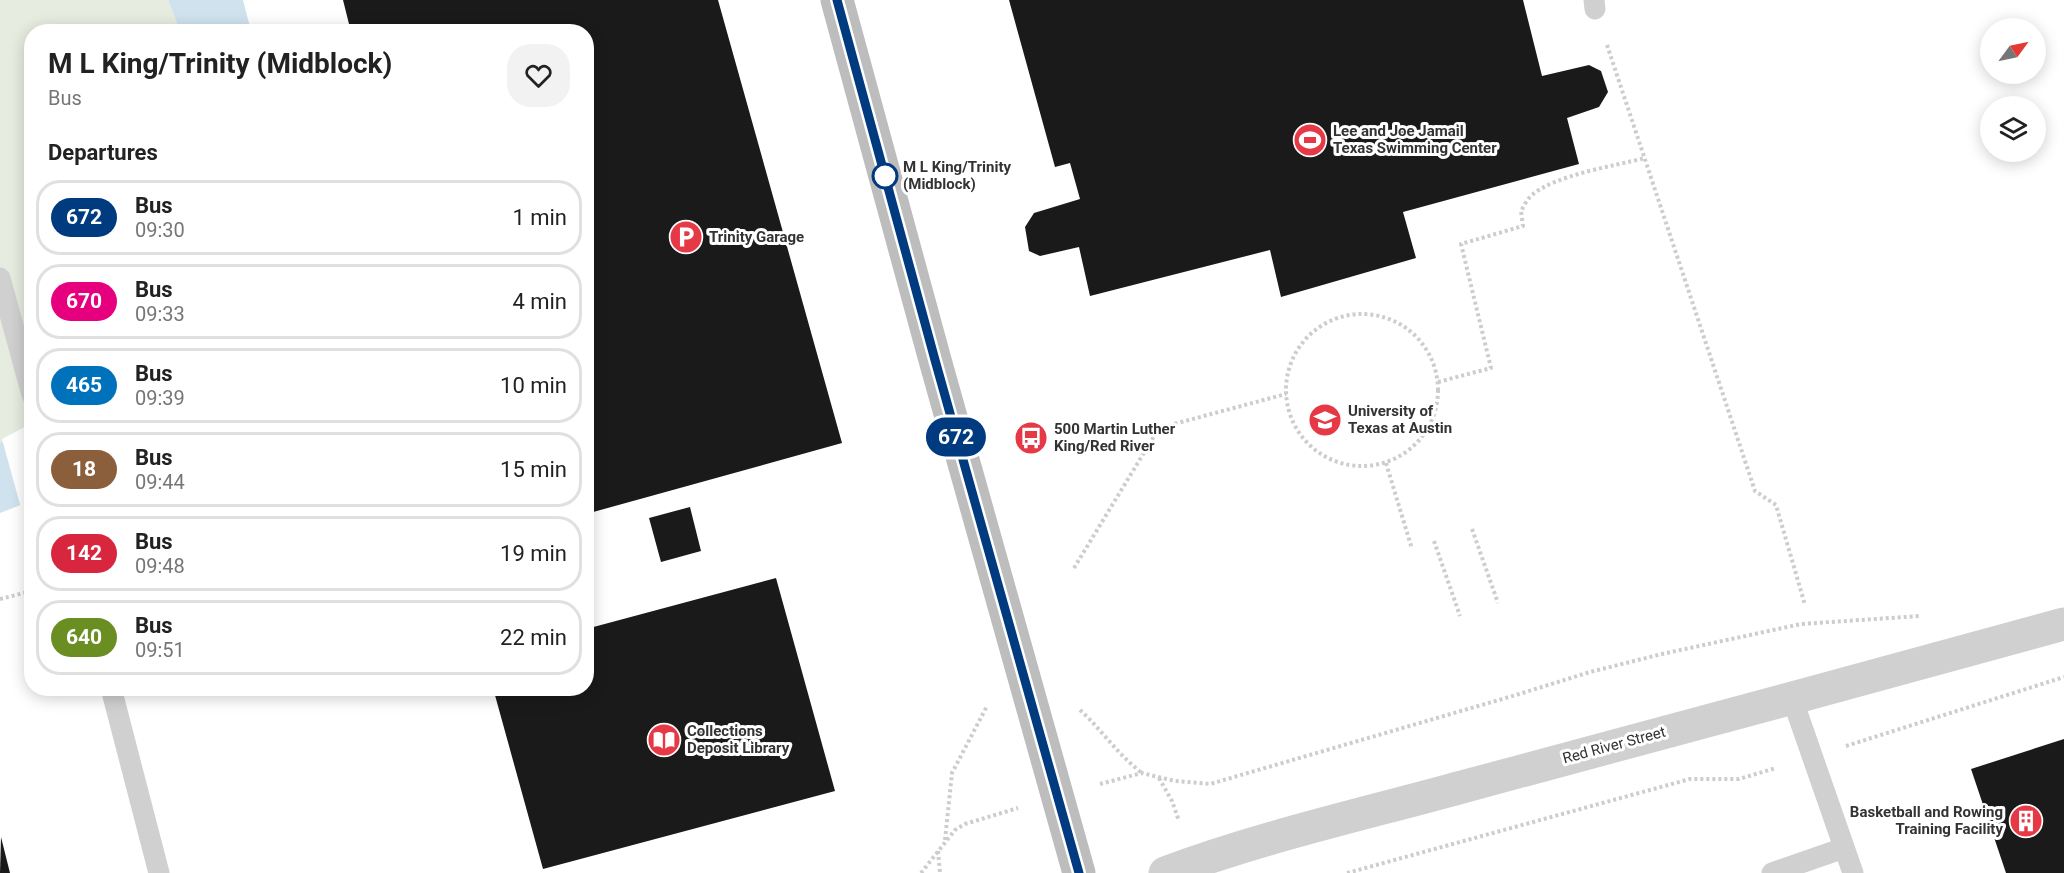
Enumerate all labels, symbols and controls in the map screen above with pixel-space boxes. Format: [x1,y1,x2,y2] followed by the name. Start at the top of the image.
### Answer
[1980,18,2046,84] north arrow
[1980,18,2046,162] map controls
[507,44,570,107] button: heart
[48,47,392,80] text: M L King/Trinity (Midblock)
[48,86,82,110] text: Bus
[1980,96,2046,162] button: layers
[1292,122,1328,158] sports icon: Lee and Joe Jamail Texas Swimming Center
[1333,122,1497,157] place label: Lee and Joe Jamail Texas Swimming Center
[48,140,158,165] text: Departures
[903,158,1011,193] place label: M L King/Trinity (Midblock)
[872,163,898,189] marker: M L King/Trinity (Midblock)
[135,193,173,218] text: Bus
[66,205,102,229] text: 672
[512,205,567,230] text: 1 min
[135,218,185,242] text: 09:30
[668,219,704,255] parking icon: Trinity Garage
[709,228,804,246] place label: Trinity Garage
[135,277,173,302] text: Bus
[66,289,102,313] text: 670
[512,289,567,314] text: 4 min
[135,302,185,326] text: 09:33
[135,361,173,386] text: Bus
[66,373,102,397] text: 465
[500,373,567,398] text: 10 min
[135,386,185,410] text: 09:39
[1307,402,1343,438] school or university icon: University of Texas at Austin
[1348,402,1452,437] place label: University of Texas at Austin
[922,418,990,456] line badge: 672
[1013,420,1049,456] bus stop icon: 500 Martin Luther King/Red River
[1054,420,1176,455] place label: 500 Martin Luther King/Red River
[938,425,974,449] text: 672
[135,445,173,470] text: Bus
[72,457,96,481] text: 18
[500,457,567,482] text: 15 min
[135,470,185,494] text: 09:44
[135,529,173,554] text: Bus
[66,541,102,565] text: 142
[500,541,567,566] text: 19 min
[135,554,185,578] text: 09:48
[135,613,173,638] text: Bus
[66,625,102,649] text: 640
[500,625,567,650] text: 22 min
[135,638,185,662] text: 09:51
[646,722,682,758] library icon: Collections Deposit Library
[687,722,790,757] place label: Collections Deposit Library
[1561,723,1667,767] street label: Red River Street
[1850,803,2003,838] place label: Basketball and Rowing Training Facility
[2008,803,2044,839] building icon: Basketball and Rowing Training Facility

